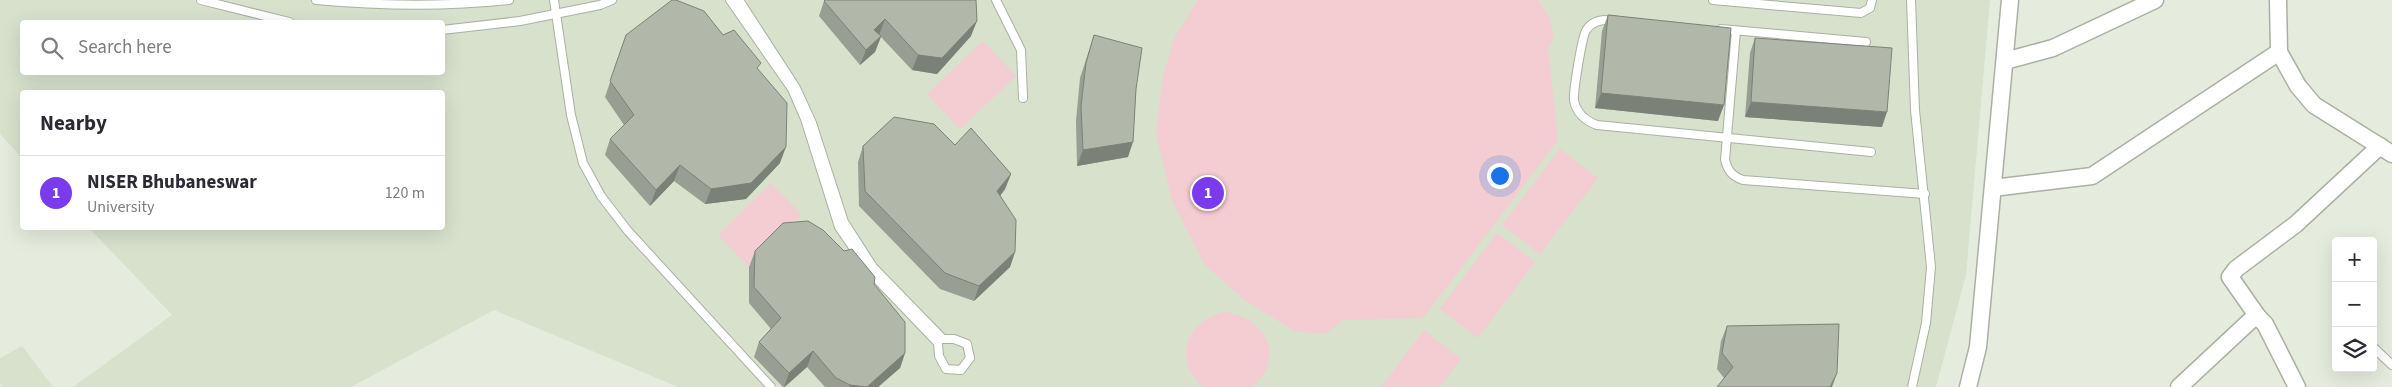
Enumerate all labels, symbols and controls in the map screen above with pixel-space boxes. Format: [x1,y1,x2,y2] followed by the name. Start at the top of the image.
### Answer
[20,20,445,75] search box
[38,34,66,62] icon: search
[78,34,172,61] text: Search here
[40,108,107,138] text: Nearby
[1487,163,1513,189] your location
[87,169,257,196] text: NISER Bhubaneswar
[1192,174,1224,212] pin: 1
[52,182,60,204] text: 1
[385,182,425,204] text: 120 m
[87,196,154,218] text: University
[2332,237,2377,372] map controls
[2332,237,2377,282] button: +
[2332,282,2377,327] button: −
[2332,327,2377,372] button: layers

